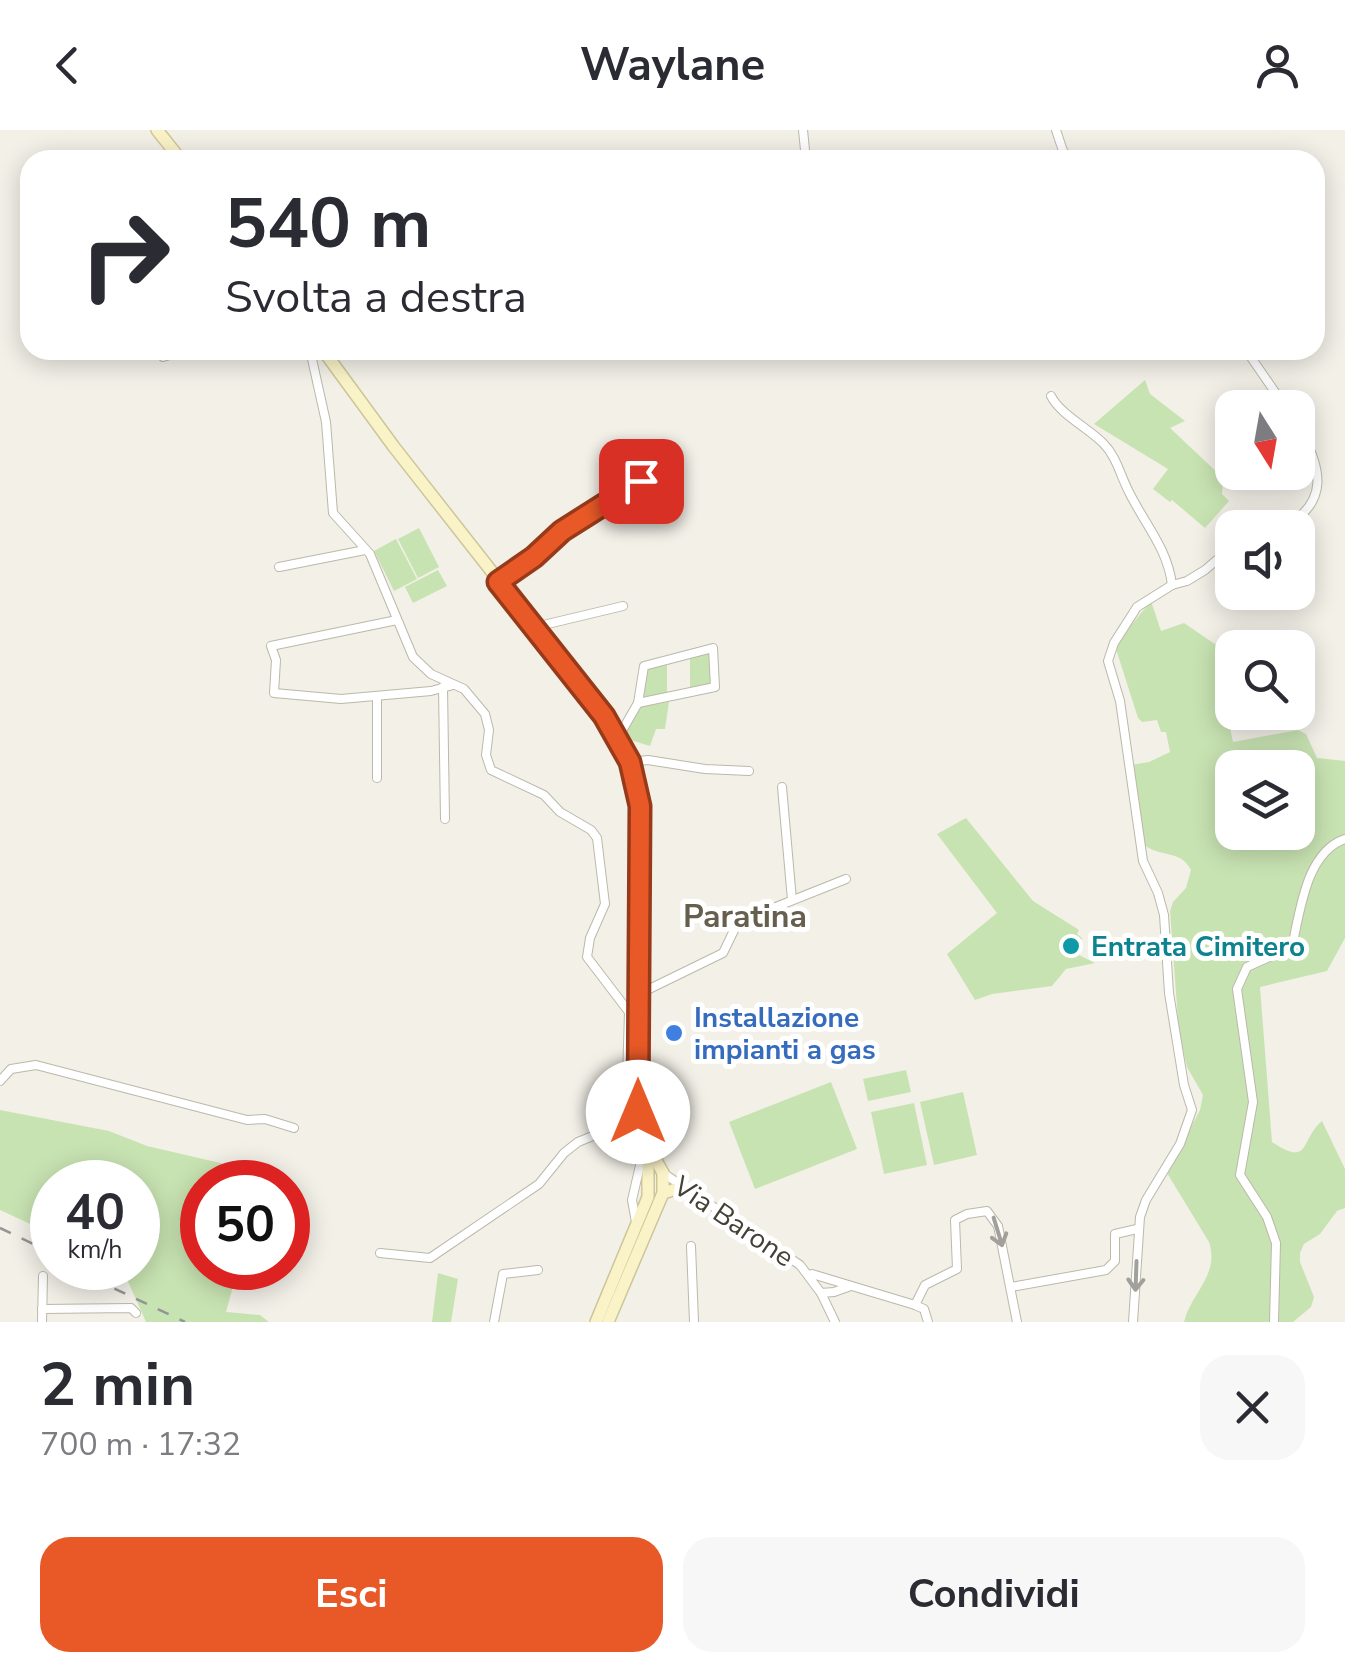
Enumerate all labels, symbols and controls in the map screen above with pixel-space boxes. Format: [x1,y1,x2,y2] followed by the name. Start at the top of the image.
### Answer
[580,35,765,96] text: Waylane
[40,38,95,93] icon: back
[1250,38,1305,93] icon: person
[225,176,431,272] text: 540 m
[60,190,190,320] icon: right
[225,267,527,328] text: Svolta a destra
[1215,390,1315,490] north arrow
[1215,390,1315,850] map controls
[599,439,684,524] pin
[614,454,669,509] icon: arrive
[1215,510,1315,610] button: sound
[1215,630,1315,730] button: search
[1215,750,1315,850] button: layers
[683,895,807,938] district label: Paratina
[1091,928,1305,966] place label: Entrata Cimitero
[1060,935,1082,957] marker: Entrata Cimitero
[694,999,876,1069] place label: Installazione impianti a gas
[663,1022,685,1044] marker: Installazione impianti a gas
[586,1060,690,1164] position arrow
[180,1160,310,1290] speed limit sign: 50
[665,1167,801,1276] street label: Via Barone
[65,1178,125,1247] text: 40
[990,1216,1008,1248] one-way arrow
[67,1233,123,1267] text: km/h
[1126,1259,1145,1291] one-way arrow
[40,1344,195,1426] text: 2 min
[1200,1355,1305,1460] button: close
[40,1423,241,1466] text: 700 m · 17:32
[40,1537,663,1652] button: Esci
[683,1537,1305,1652] button: Condividi

